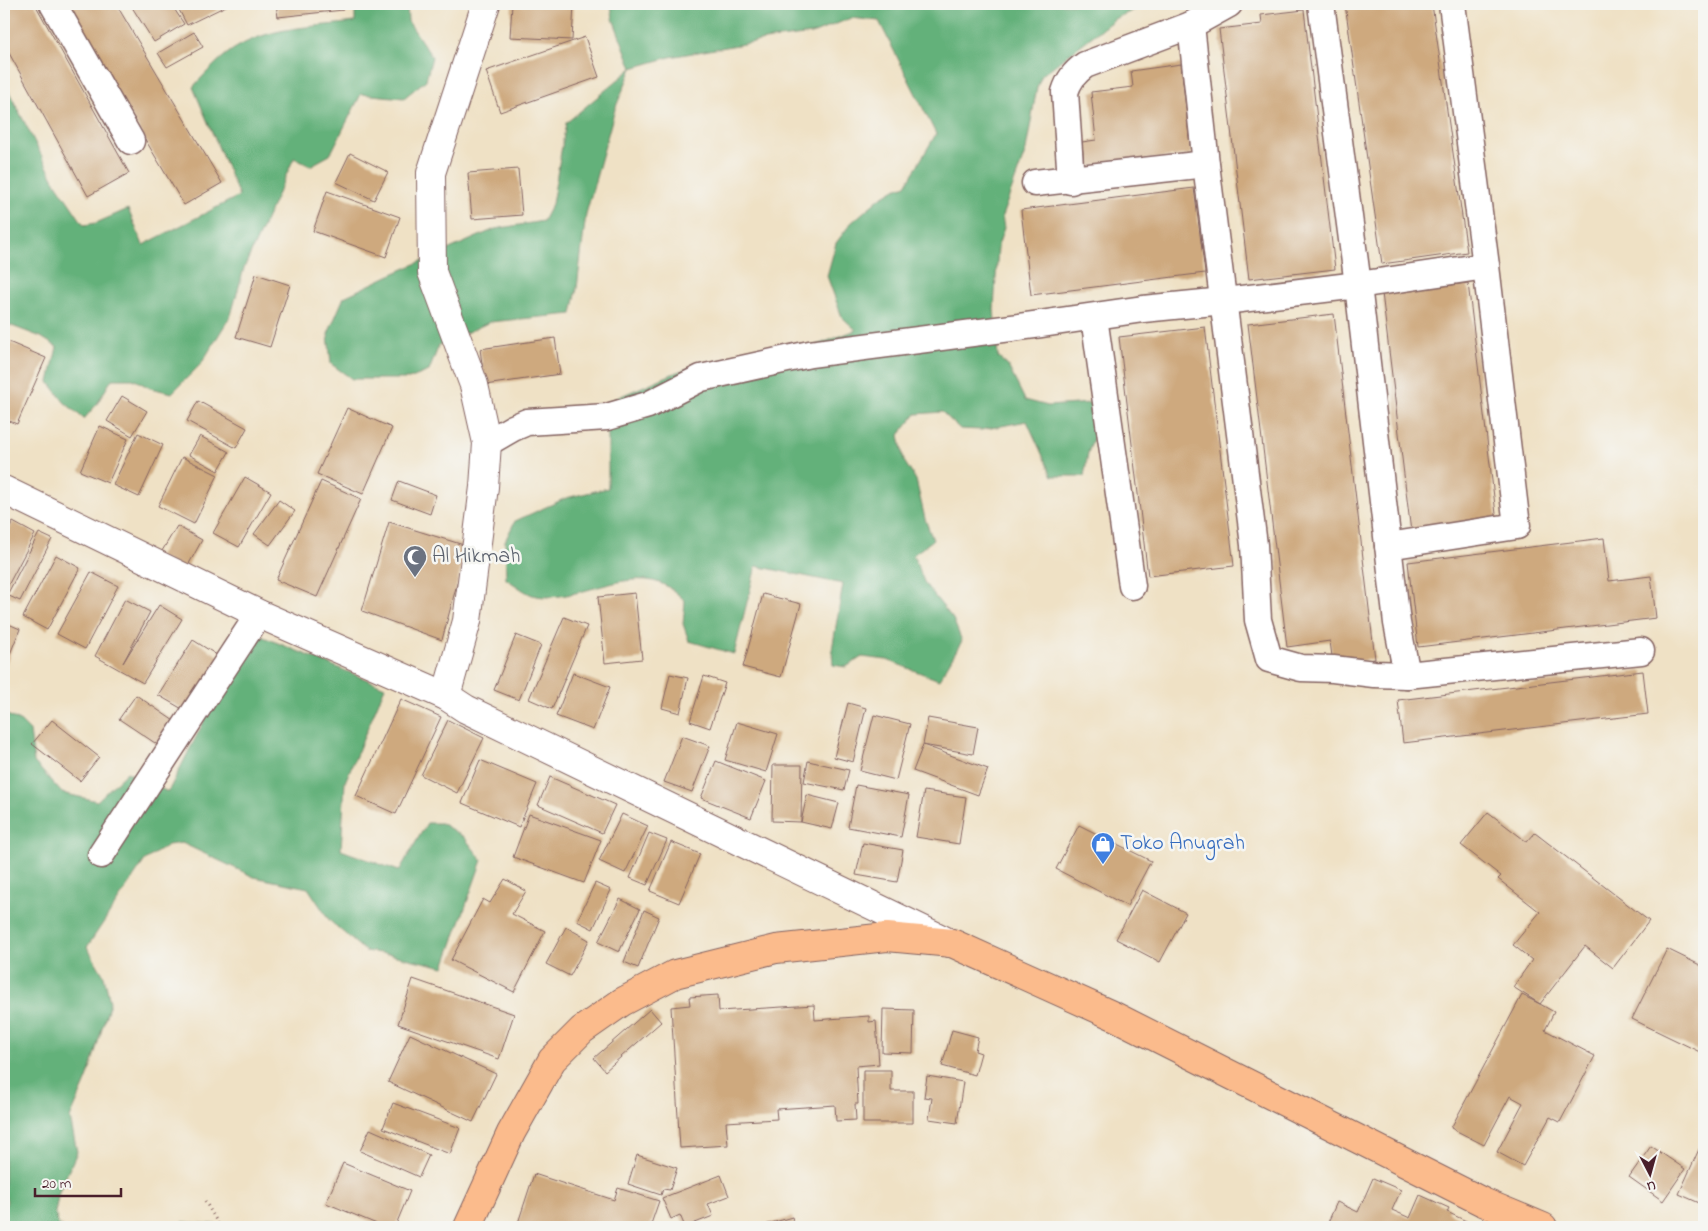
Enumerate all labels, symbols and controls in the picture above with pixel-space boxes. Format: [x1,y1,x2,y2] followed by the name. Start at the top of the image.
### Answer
[432,541,521,573] place label: Al Hikmah
[402,544,428,578] mosque icon: Al Hikmah
[1120,828,1245,861] place label: Toko Anugrah
[1090,831,1116,865] shop icon: Toko Anugrah
[1626,1148,1676,1198] north arrow
[35,1166,121,1198] scale bar
[42,1173,72,1195] text: 20 m
[1646,1175,1657,1196] text: U

